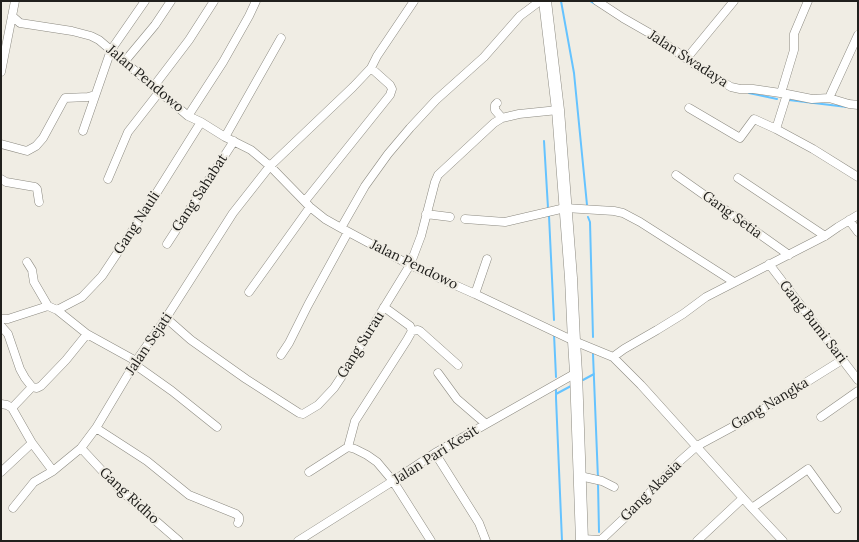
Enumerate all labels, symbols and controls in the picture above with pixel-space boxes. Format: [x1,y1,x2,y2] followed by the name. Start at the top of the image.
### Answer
[645,27,731,91] street label: Jalan Swadaya
[103,42,187,116] street label: Jalan Pendowo
[169,151,231,235] street label: Gang Sahabat
[110,188,164,258] street label: Gang Nauli
[699,188,765,242] street label: Gang Setia
[367,237,461,293] street label: Jalan Pendowo
[776,277,850,367] street label: Gang Bumi Sari
[334,309,388,381] street label: Gang Surau
[122,310,176,378] street label: Jalan Sejati
[728,374,812,434] street label: Gang Nangka
[390,422,482,488] street label: Jalan Pari Kesit
[617,457,685,525] street label: Gang Akasia
[96,464,162,528] street label: Gang Ridho

